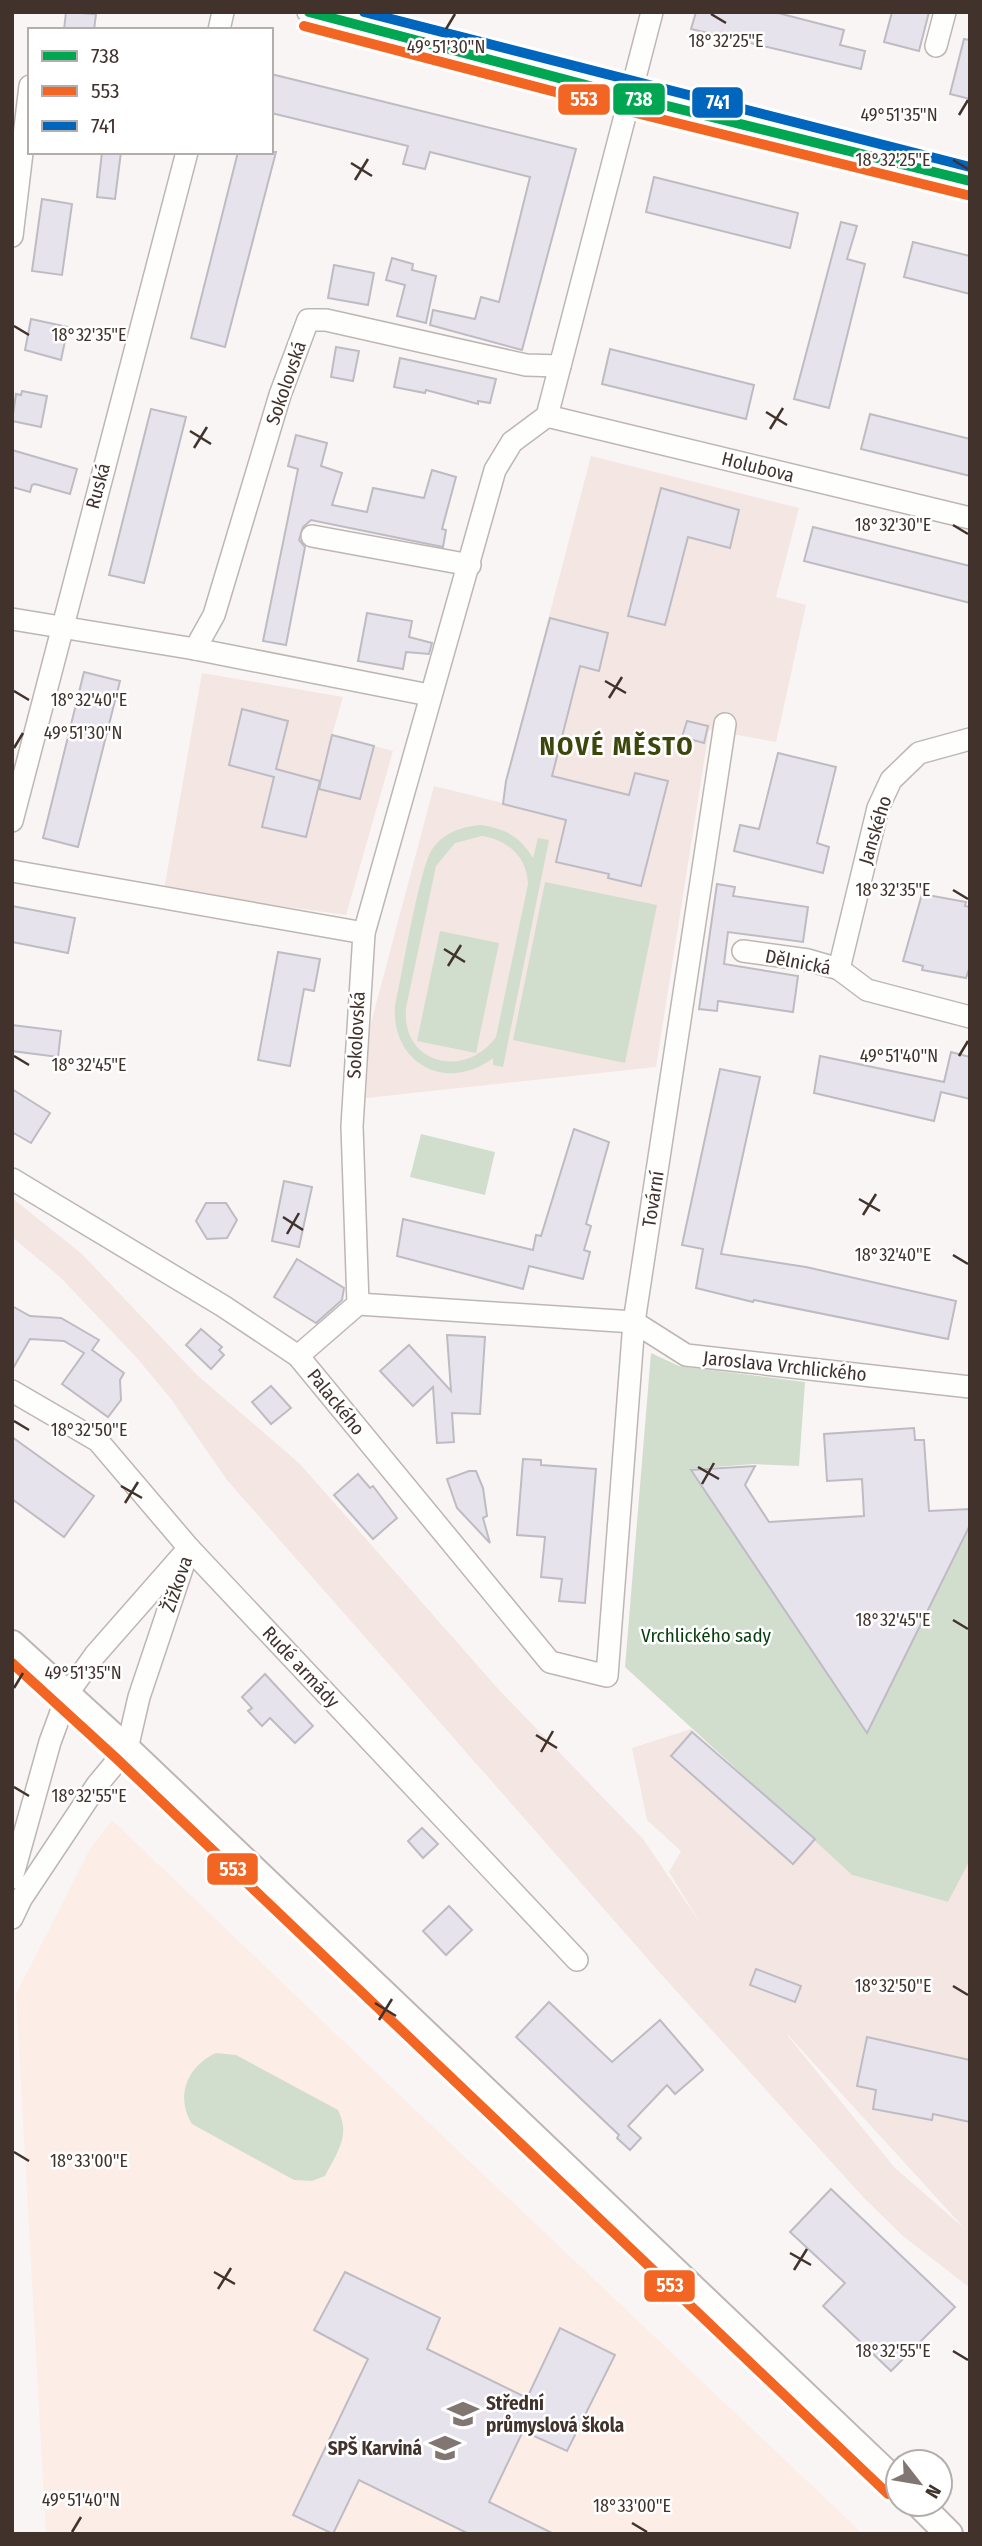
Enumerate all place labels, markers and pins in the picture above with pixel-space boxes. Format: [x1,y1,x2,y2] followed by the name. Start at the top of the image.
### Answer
[486,2392,624,2437] place label: Střední průmyslová škola
[446,2397,480,2431] school or university icon: Střední průmyslová škola
[428,2431,462,2465] school or university icon: SPŠ Karviná
[328,2435,422,2460] place label: SPŠ Karviná

